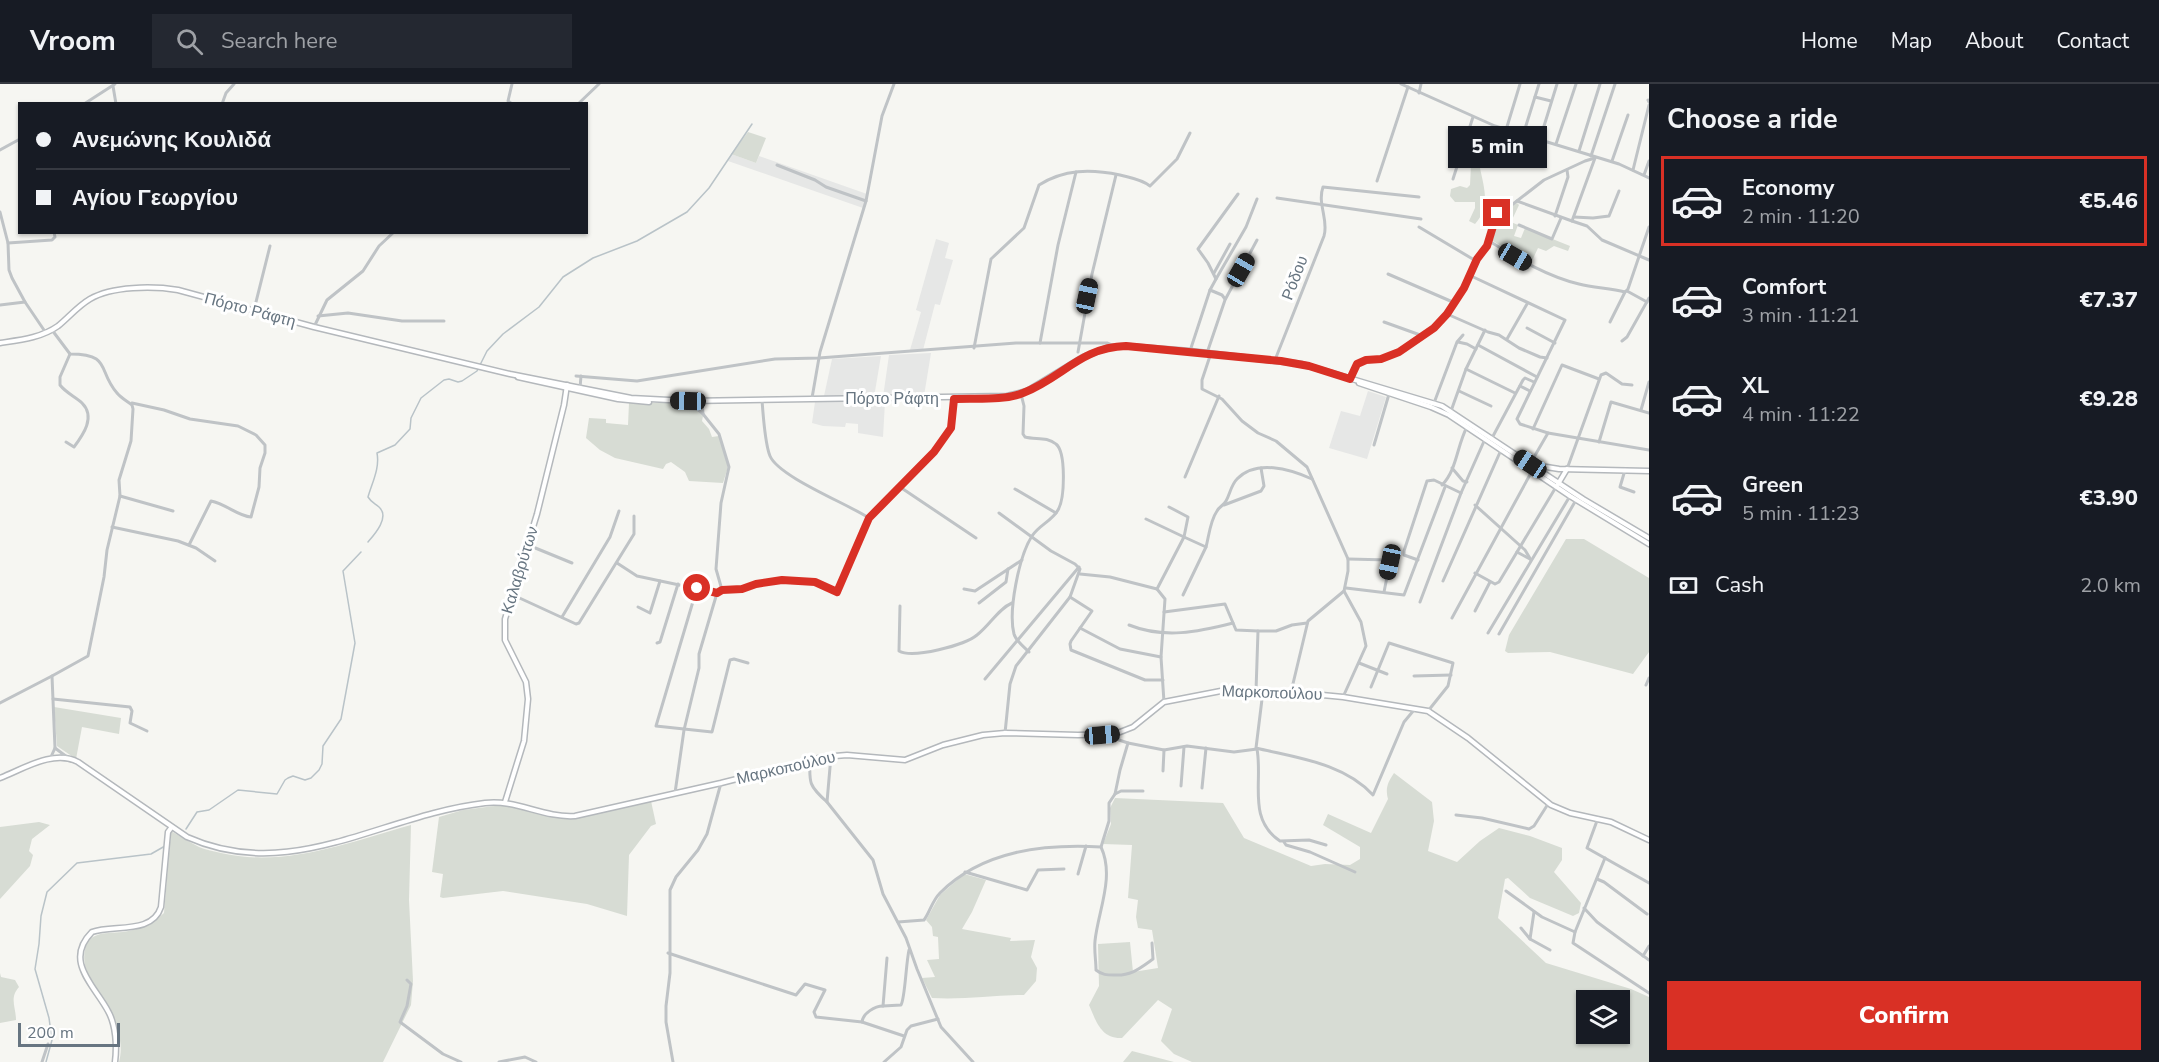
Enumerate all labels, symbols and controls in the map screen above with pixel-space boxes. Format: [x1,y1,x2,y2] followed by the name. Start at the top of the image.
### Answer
[152,14,572,68] search box
[30,22,116,60] text: Vroom
[173,25,206,58] icon: search
[221,26,338,56] text: Search here
[1801,27,1858,55] text: Home
[1891,27,1932,55] text: Map
[1965,27,2023,55] text: About
[2056,27,2129,55] text: Contact
[1667,101,1838,138] text: Choose a ride
[72,125,271,155] text: Ανεμώνης Κουλιδά
[1448,126,1546,168] callout: 5 min
[1471,133,1524,160] text: 5 min
[1742,173,1834,203] text: Economy
[1670,174,1724,228] icon: car
[72,183,238,213] text: Αγίου Γεωργίου
[2079,186,2138,216] text: €5.46
[1483,199,1510,226] route end
[1742,203,1860,230] text: 2 min · 11:20
[1495,240,1535,274] car
[1224,250,1258,290] car
[1276,253,1314,303] street label: Ρόδου
[1742,272,1826,302] text: Comfort
[1670,273,1724,327] icon: car
[1074,277,1100,315] car
[2079,285,2138,315] text: €7.37
[202,287,298,333] street label: Πόρτο Ράφτη
[1742,302,1860,329] text: 3 min · 11:21
[1742,371,1769,401] text: XL
[1670,372,1724,426] icon: car
[2079,384,2138,414] text: €9.28
[845,388,939,410] street label: Πόρτο Ράφτη
[670,392,706,410] car
[1742,401,1860,428] text: 4 min · 11:22
[1510,446,1550,482] car
[1742,470,1803,500] text: Green
[1670,471,1724,525] icon: car
[2079,483,2138,513] text: €3.90
[1742,500,1860,527] text: 5 min · 11:23
[496,524,544,616] street label: Καλαβρύτων
[1377,543,1403,581] car
[1667,569,1700,602] icon: cash
[1715,570,1764,600] text: Cash
[2080,572,2141,599] text: 2.0 km
[683,574,710,601] route start
[1221,680,1323,706] street label: Μαρκοπούλου
[1083,724,1121,746] car
[734,746,838,790] street label: Μαρκοπούλου
[1667,981,2141,1050] button: Confirm
[1576,990,1630,1044] map controls
[1576,990,1630,1044] button: layers
[18,1020,120,1048] scale bar
[27,1022,74,1044] text: 200 m

